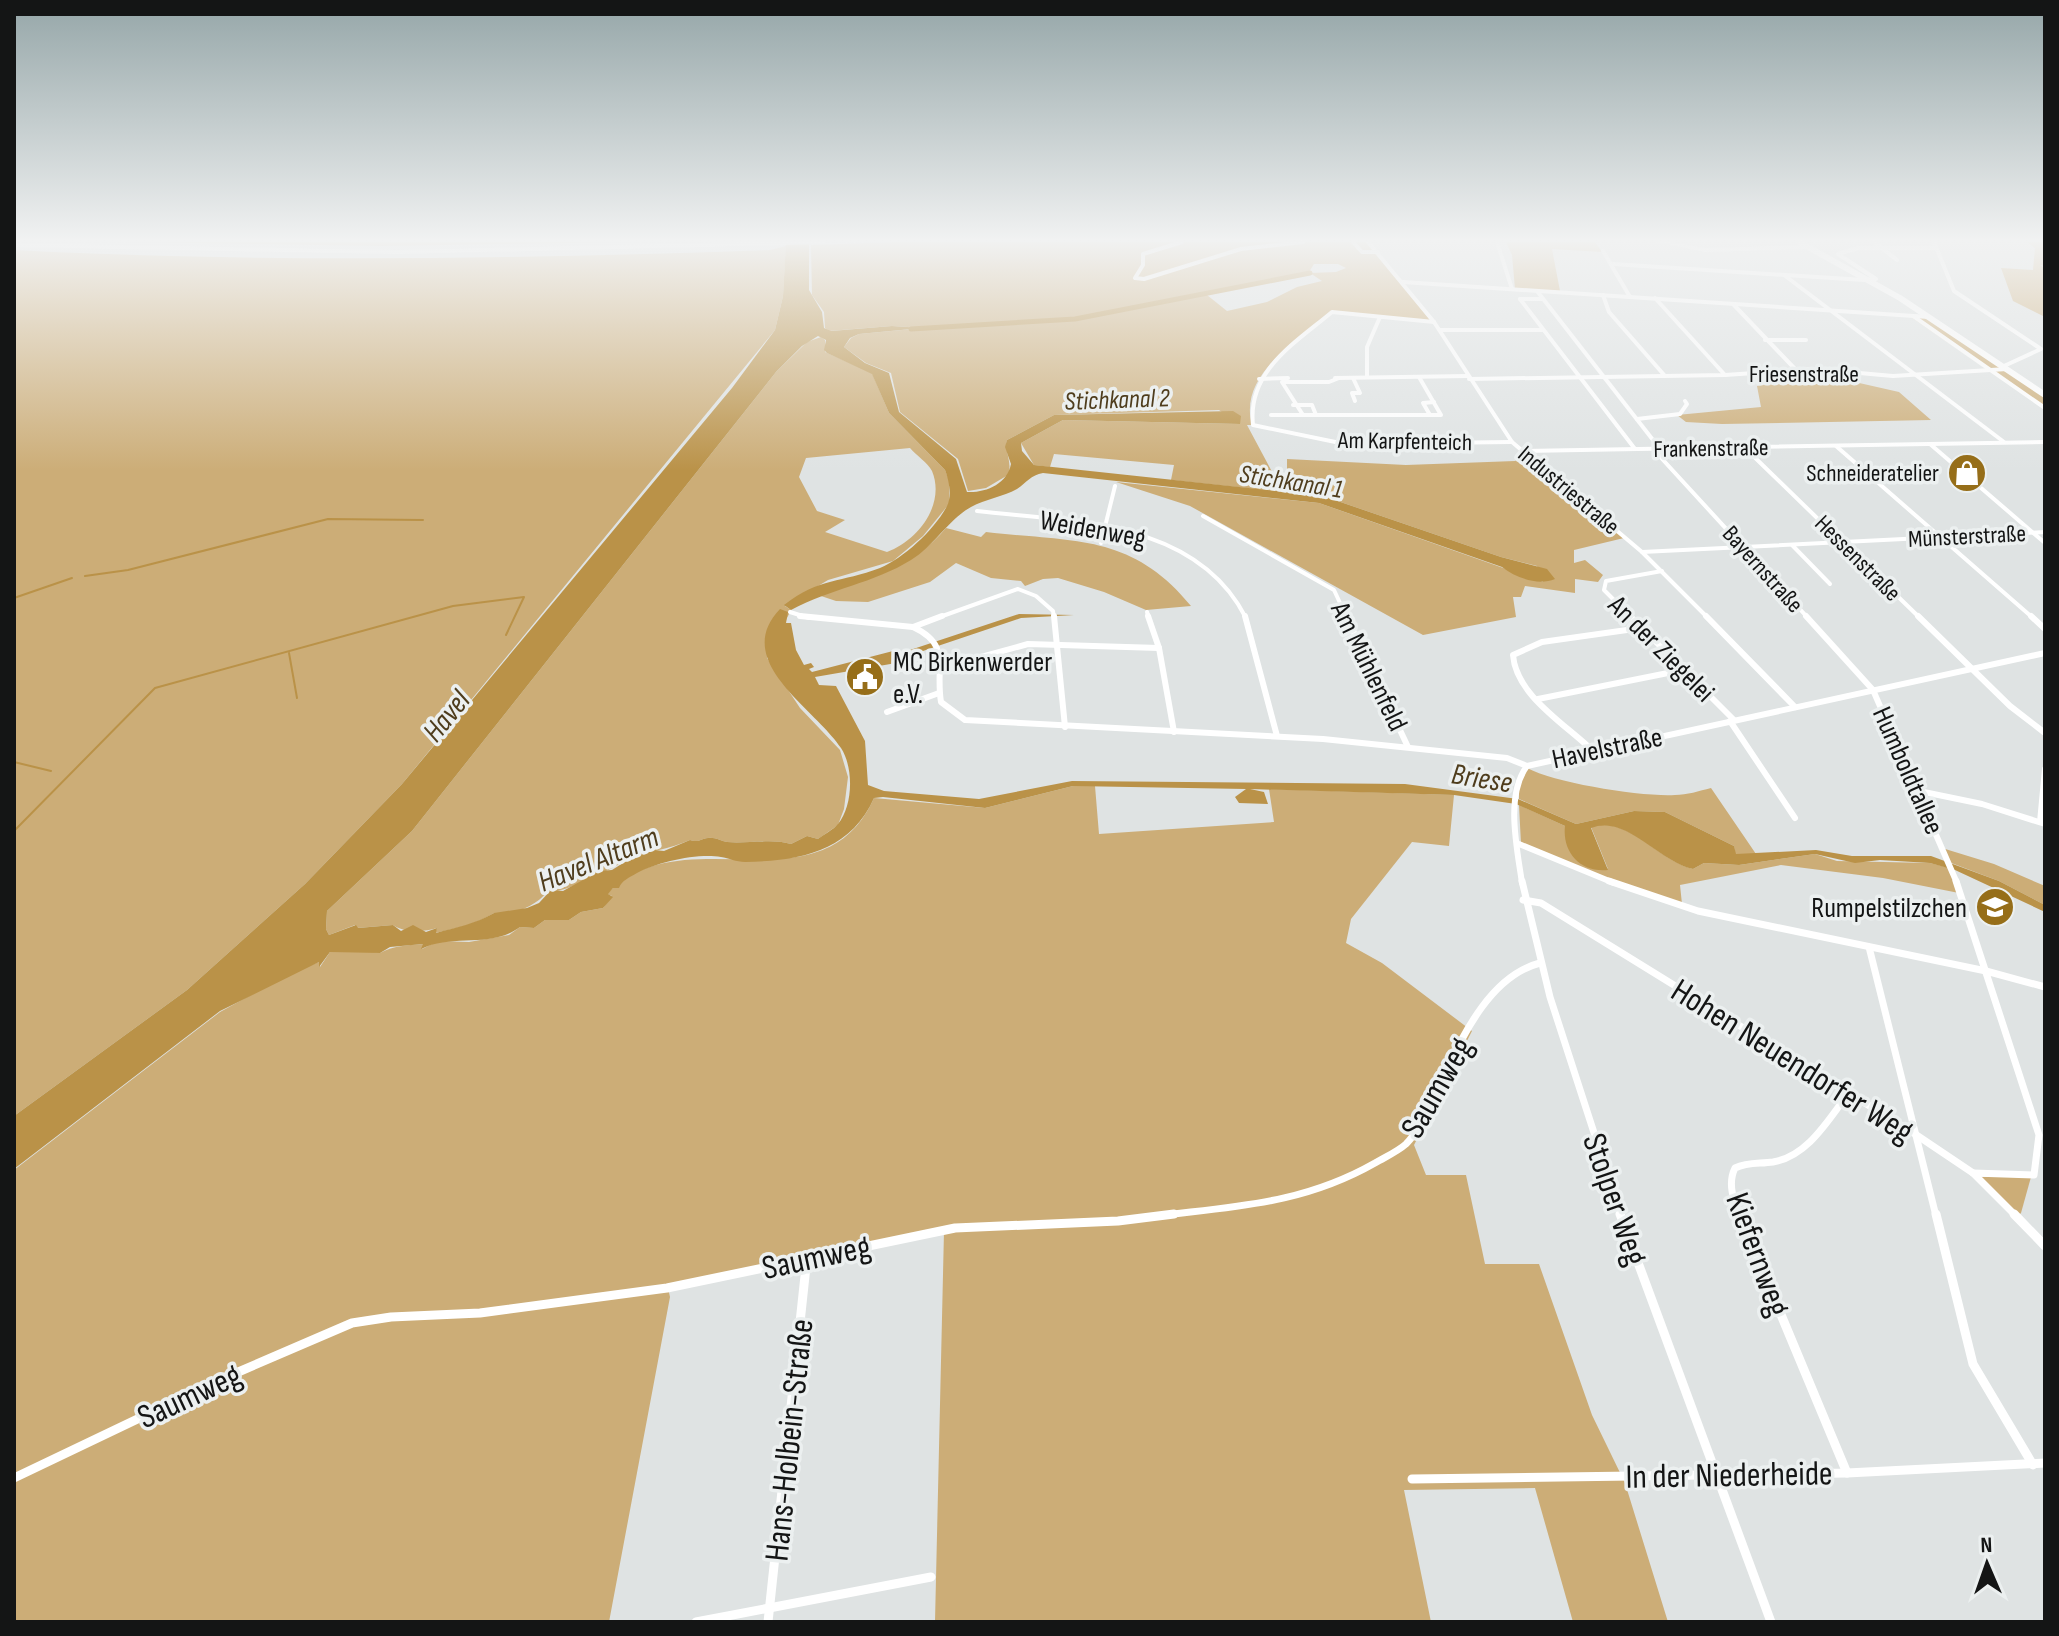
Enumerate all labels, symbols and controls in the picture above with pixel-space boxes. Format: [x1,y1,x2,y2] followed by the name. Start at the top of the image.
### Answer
[1749,360,1859,389] street label: Friesenstraße
[1064,383,1171,418] water label: Stichkanal 2
[1337,426,1472,457] street label: Am Karpfenteich
[1653,433,1769,464] street label: Frankenstraße
[1512,440,1625,541] street label: Industriestraße
[1946,452,1988,494] shop icon: Schneideratelier
[1237,459,1344,506] water label: Stichkanal 1
[1806,459,1939,488] place label: Schneideratelier
[1037,504,1148,555] street label: Weidenweg
[1808,509,1907,608] street label: Hessenstraße
[1907,519,2027,554] street label: Münsterstraße
[1716,520,1809,619] street label: Bayernstraße
[1600,588,1721,709] street label: An der Ziegelei
[1323,596,1414,737] street label: Am Mühlenfeld
[893,646,1052,711] place label: MC Birkenwerder e.V.
[844,656,886,698] public building icon: MC Birkenwerder e.V.
[415,683,479,749] water label: Havel
[1865,702,1950,840] street label: Humboldtallee
[1549,721,1665,776] street label: Havelstraße
[1449,756,1515,802] water label: Briese
[533,819,664,900] water label: Havel Altarm
[1974,886,2016,928] school or university icon: Rumpelstilzchen
[1811,892,1967,925] place label: Rumpelstilzchen
[1663,970,1921,1152] street label: Hohen Neuendorfer Weg
[1392,1030,1483,1146] street label: Saumweg
[1573,1128,1656,1271] street label: Stolper Weg
[1716,1187,1799,1322] street label: Kiefernweg
[758,1226,874,1289] street label: Saumweg
[756,1317,823,1563] street label: Hans-Holbein-Straße
[131,1355,248,1438] street label: Saumweg
[1625,1453,1833,1498] street label: In der Niederheide
[1947,1524,2027,1604] north arrow
[1980,1532,1993,1559] text: N

